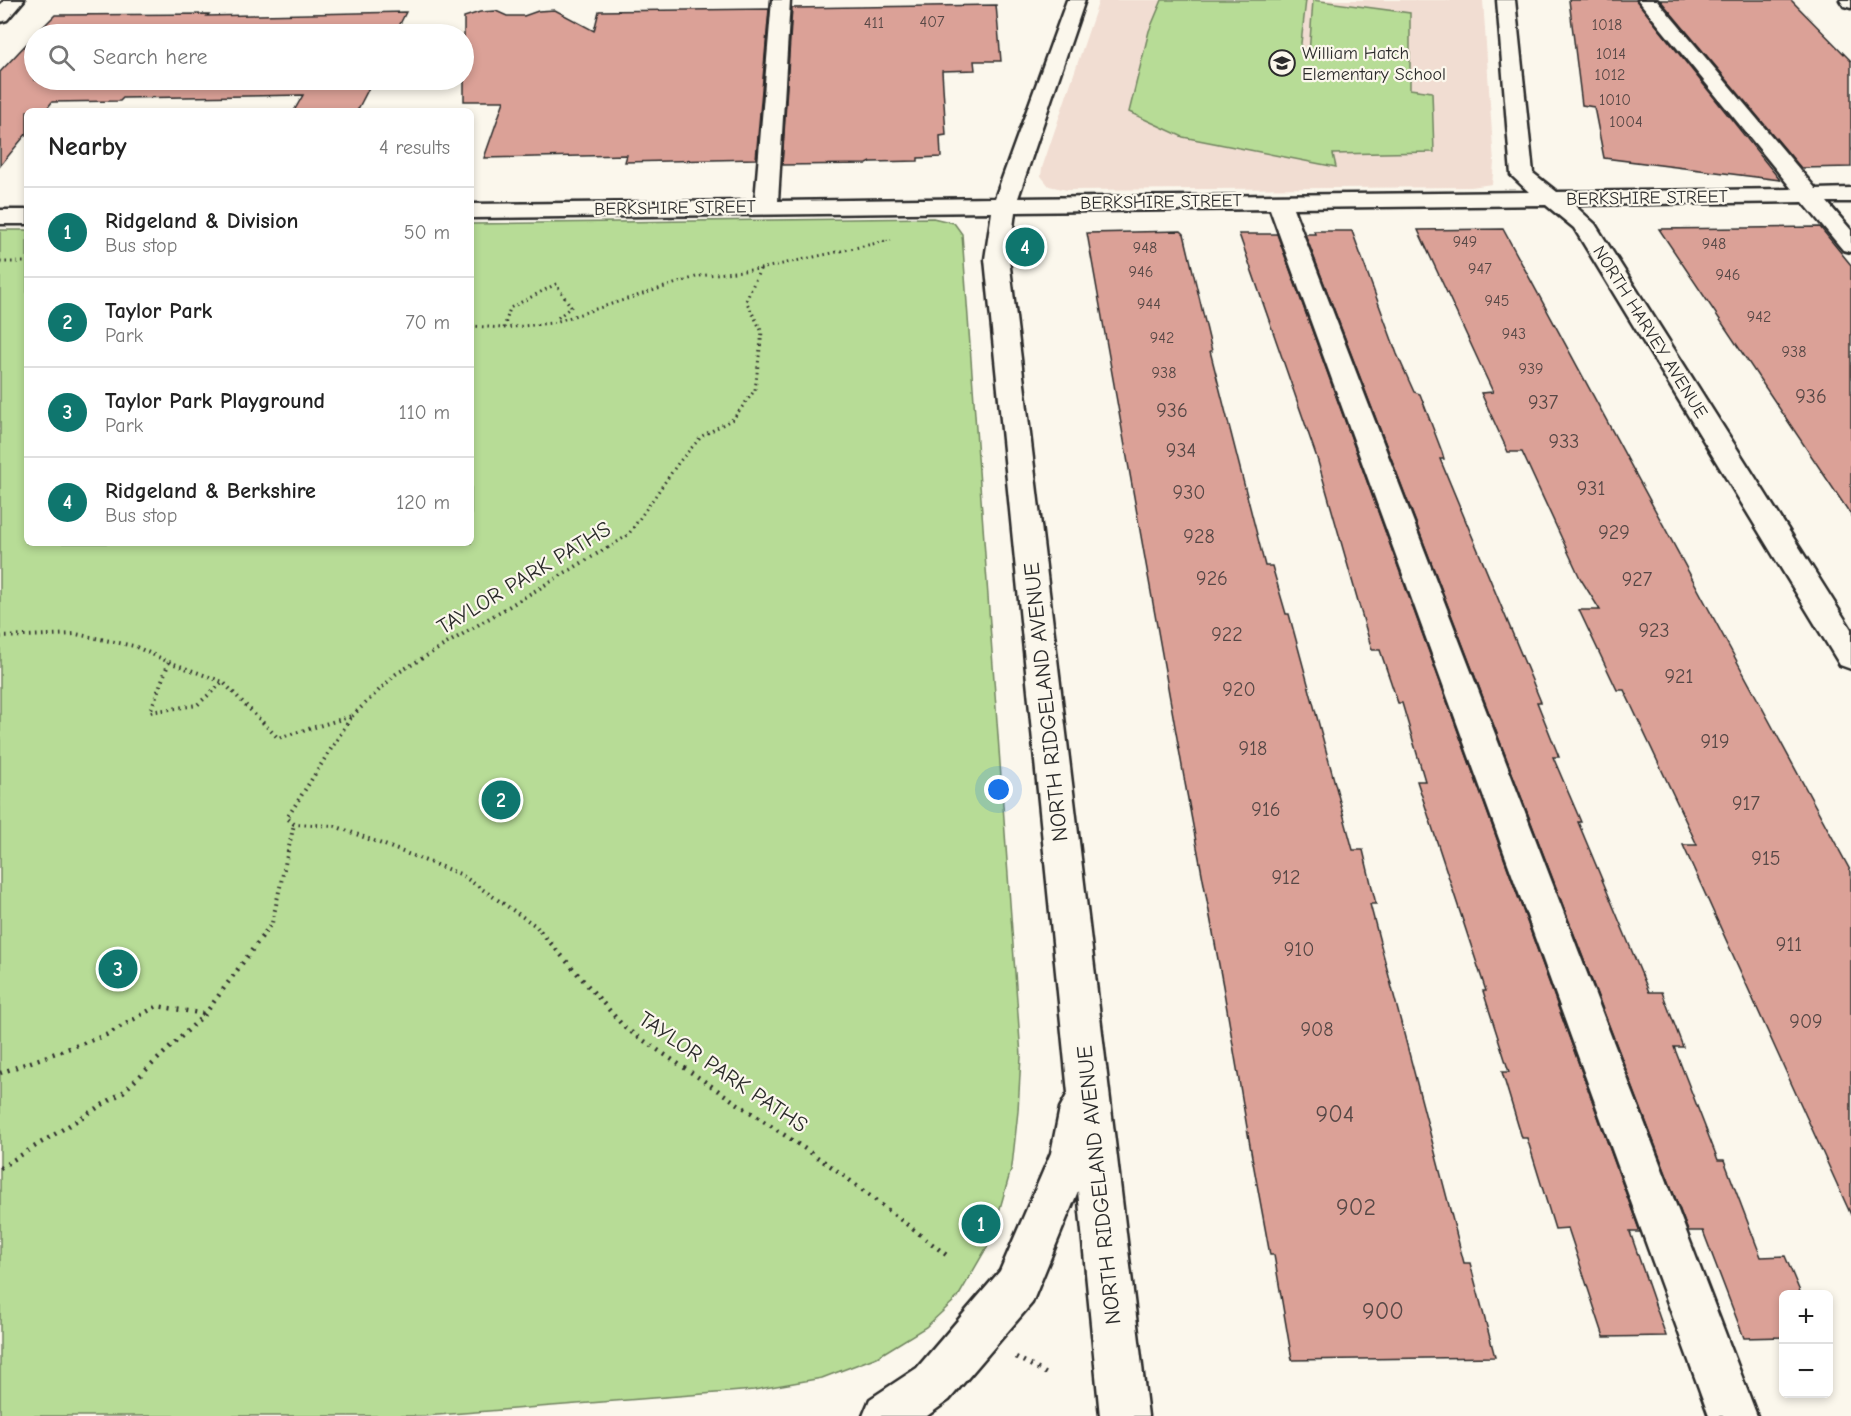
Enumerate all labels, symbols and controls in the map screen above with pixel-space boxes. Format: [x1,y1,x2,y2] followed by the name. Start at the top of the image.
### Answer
[919,13,945,31] house number: 407
[864,14,884,32] house number: 411
[1592,16,1622,34] house number: 1018
[24,24,474,90] search box
[45,41,78,74] icon: search
[1302,43,1446,85] place label: William Hatch Elementary School
[93,44,208,70] text: Search here
[1596,45,1626,63] house number: 1014
[1267,48,1297,78] school or university icon: William Hatch Elementary School
[1595,66,1625,84] house number: 1012
[1599,91,1631,109] house number: 1010
[1609,113,1643,131] house number: 1004
[48,132,127,162] text: Nearby
[379,136,450,159] text: 4 results
[1566,186,1729,210] street label: BERKSHIRE STREET
[1080,190,1243,214] street label: BERKSHIRE STREET
[594,196,757,220] street label: BERKSHIRE STREET
[105,208,299,234] text: Ridgeland & Division
[64,221,71,244] text: 1
[404,221,450,244] text: 50 m
[1006,224,1044,270] pin: 4
[1453,233,1477,251] house number: 949
[105,234,177,257] text: Bus stop
[1702,235,1726,253] house number: 948
[1133,239,1157,257] house number: 948
[1588,242,1712,422] street label: NORTH HARVEY AVENUE
[1468,260,1492,278] house number: 947
[1129,263,1153,281] house number: 946
[1716,266,1740,284] house number: 946
[1485,292,1509,310] house number: 945
[1137,295,1161,313] house number: 944
[105,298,212,324] text: Taylor Park
[1747,308,1771,326] house number: 942
[63,311,72,334] text: 2
[405,311,450,334] text: 70 m
[105,324,143,347] text: Park
[1502,325,1526,343] house number: 943
[1150,329,1174,347] house number: 942
[1782,343,1806,361] house number: 938
[1518,360,1544,378] house number: 939
[1152,364,1176,382] house number: 938
[1795,385,1827,408] house number: 936
[105,388,325,414] text: Taylor Park Playground
[1528,391,1559,414] house number: 937
[1156,399,1188,422] house number: 936
[63,401,72,424] text: 3
[399,401,450,424] text: 110 m
[105,414,143,437] text: Park
[1549,430,1579,453] house number: 933
[1166,439,1196,462] house number: 934
[1577,477,1605,500] house number: 931
[105,478,316,504] text: Ridgeland & Berkshire
[1173,481,1205,504] house number: 930
[63,491,72,514] text: 4
[396,491,450,514] text: 120 m
[105,504,177,527] text: Bus stop
[432,516,616,640] street label: TAYLOR PARK PATHS
[1598,521,1630,544] house number: 929
[1183,525,1215,548] house number: 928
[1018,561,1074,843] street label: NORTH RIDGELAND AVENUE
[1196,567,1228,590] house number: 926
[1622,568,1653,591] house number: 927
[1638,619,1670,642] house number: 923
[1211,623,1243,646] house number: 922
[1665,665,1694,688] house number: 921
[1222,678,1256,701] house number: 920
[1700,730,1730,753] house number: 919
[1239,737,1267,760] house number: 918
[984,775,1013,804] your location
[482,778,520,822] pin: 2
[1732,792,1761,815] house number: 917
[1251,798,1281,821] house number: 916
[1751,847,1781,870] house number: 915
[1272,866,1301,889] house number: 912
[1776,933,1802,956] house number: 911
[1284,938,1314,961] house number: 910
[98,946,138,992] pin: 3
[634,1006,812,1138] street label: TAYLOR PARK PATHS
[1789,1010,1823,1033] house number: 909
[1300,1018,1334,1041] house number: 908
[1071,1044,1127,1326] street label: NORTH RIDGELAND AVENUE
[1316,1100,1354,1128] house number: 904
[1336,1193,1376,1221] house number: 902
[962,1202,1000,1246] pin: 1
[1779,1290,1833,1398] map controls
[1779,1290,1833,1344] button: +
[1362,1297,1404,1325] house number: 900
[1779,1344,1833,1398] button: −

